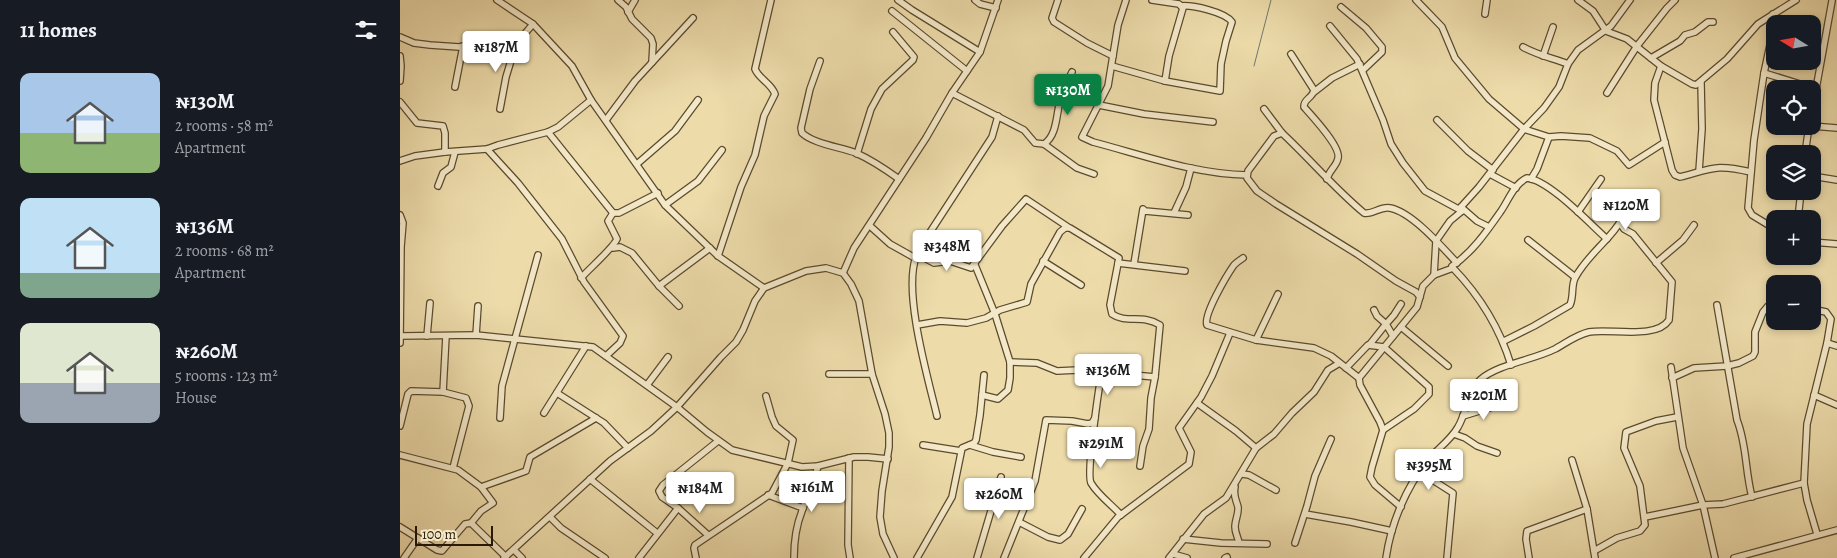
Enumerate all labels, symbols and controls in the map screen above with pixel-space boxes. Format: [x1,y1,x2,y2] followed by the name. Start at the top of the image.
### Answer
[1766,15,1821,70] north arrow
[1766,15,1821,330] map controls
[20,16,97,44] text: 11 homes
[352,16,380,44] icon: filters
[461,30,531,73] pin: ₦187M
[474,36,519,58] text: ₦187M
[1033,74,1103,116] pin: ₦130M
[1045,79,1091,101] text: ₦130M
[1766,80,1821,135] button: locate
[175,87,235,115] text: ₦130M
[60,93,120,153] icon: home
[175,115,273,137] text: 2 rooms · 58 m²
[175,137,246,159] text: Apartment
[1766,145,1821,200] button: layers
[1591,188,1661,231] pin: ₦120M
[1603,194,1649,216] text: ₦120M
[1766,210,1821,265] button: +
[175,212,234,240] text: ₦136M
[60,218,120,278] icon: home
[912,230,982,272] pin: ₦348M
[924,235,970,257] text: ₦348M
[175,240,274,262] text: 2 rooms · 68 m²
[175,262,246,284] text: Apartment
[1766,275,1821,330] button: −
[175,337,238,365] text: ₦260M
[60,343,120,403] icon: home
[1073,354,1143,396] pin: ₦136M
[1086,359,1130,381] text: ₦136M
[175,365,278,387] text: 5 rooms · 123 m²
[1449,378,1519,421] pin: ₦201M
[1461,384,1507,406] text: ₦201M
[175,387,217,409] text: House
[1066,426,1136,469] pin: ₦291M
[1078,432,1124,454] text: ₦291M
[1394,448,1464,491] pin: ₦395M
[1406,454,1452,476] text: ₦395M
[777,470,847,513] pin: ₦161M
[665,472,735,514] pin: ₦184M
[790,476,834,498] text: ₦161M
[677,477,723,499] text: ₦184M
[964,478,1034,520] pin: ₦260M
[975,483,1023,505] text: ₦260M
[415,523,492,546] scale bar
[422,525,456,544] text: 100 m

